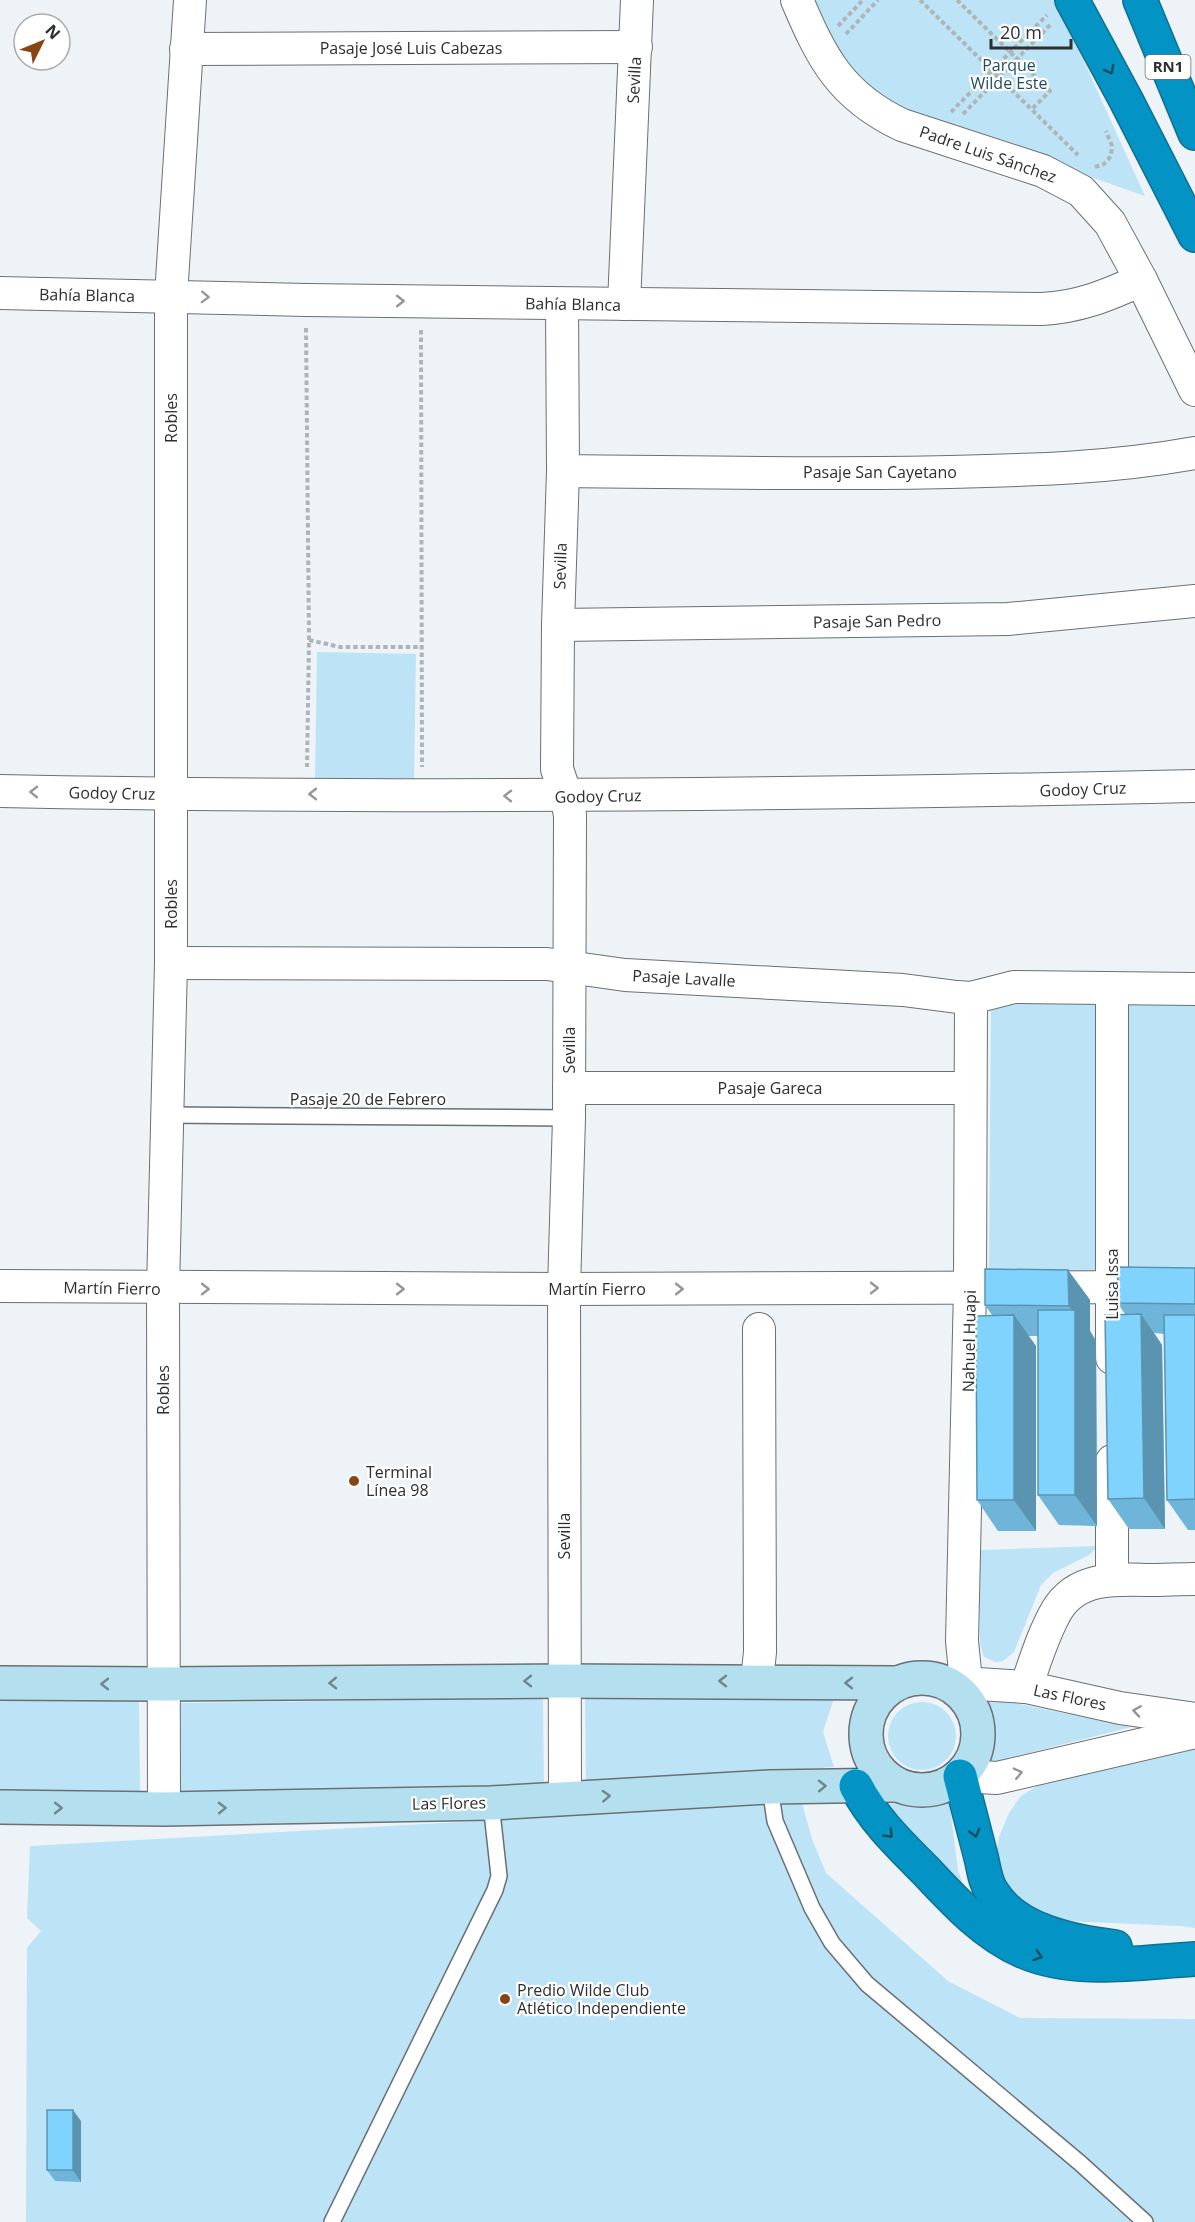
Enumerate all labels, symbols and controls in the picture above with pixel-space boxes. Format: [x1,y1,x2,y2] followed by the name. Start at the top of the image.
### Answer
[12,12,72,72] north arrow
[991,12,1070,50] scale bar
[40,20,65,44] text: N
[1000,20,1042,44] text: 20 m
[320,37,502,59] street label: Pasaje José Luis Cabezas
[971,54,1048,94] park label: Parque Wilde Este
[1146,55,1190,79] road number: RN1
[622,56,646,104] street label: Sevilla
[1103,64,1114,74] one-way arrow
[917,120,1059,188] street label: Padre Luis Sánchez
[39,283,135,307] street label: Bahía Blanca
[201,291,210,303] one-way arrow
[525,292,621,316] street label: Bahía Blanca
[396,295,405,307] one-way arrow
[160,393,182,443] street label: Robles
[803,461,957,483] street label: Pasaje San Cayetano
[548,542,572,590] street label: Sevilla
[813,609,941,633] street label: Pasaje San Pedro
[1039,776,1127,802] street label: Godoy Cruz
[68,781,156,805] street label: Godoy Cruz
[554,784,642,808] street label: Godoy Cruz
[29,786,38,798] one-way arrow
[308,788,317,800] one-way arrow
[503,790,512,802] one-way arrow
[160,879,182,929] street label: Robles
[632,964,736,992] street label: Pasaje Lavalle
[558,1027,580,1073] street label: Sevilla
[718,1077,822,1099] street label: Pasaje Gareca
[290,1088,446,1110] street label: Pasaje 20 de Febrero
[1101,1248,1123,1320] street label: Luisa Issa
[63,1276,161,1300] street label: Martín Fierro
[548,1278,646,1300] street label: Martín Fierro
[870,1282,879,1294] one-way arrow
[201,1283,210,1295] one-way arrow
[396,1283,405,1295] one-way arrow
[675,1283,684,1295] one-way arrow
[957,1290,981,1392] street label: Nahuel Huapi
[152,1365,174,1415] street label: Robles
[366,1461,432,1501] place label: Terminal Línea 98
[347,1474,361,1488] marker: Terminal Línea 98
[553,1513,575,1559] street label: Sevilla
[523,1675,532,1687] one-way arrow
[718,1675,727,1687] one-way arrow
[328,1677,337,1689] one-way arrow
[845,1677,854,1689] one-way arrow
[100,1678,109,1690] one-way arrow
[1031,1679,1109,1715] street label: Las Flores
[1133,1705,1142,1717] one-way arrow
[1013,1767,1023,1780] one-way arrow
[817,1780,826,1793] one-way arrow
[602,1789,611,1802] one-way arrow
[412,1791,486,1815] street label: Las Flores
[218,1801,227,1814] one-way arrow
[54,1802,63,1814] one-way arrow
[882,1826,893,1837] one-way arrow
[968,1827,980,1838] one-way arrow
[1032,1949,1043,1961] one-way arrow
[517,1979,686,2019] place label: Predio Wilde Club Atlético Independiente
[498,1992,512,2006] marker: Predio Wilde Club Atlético Independiente

